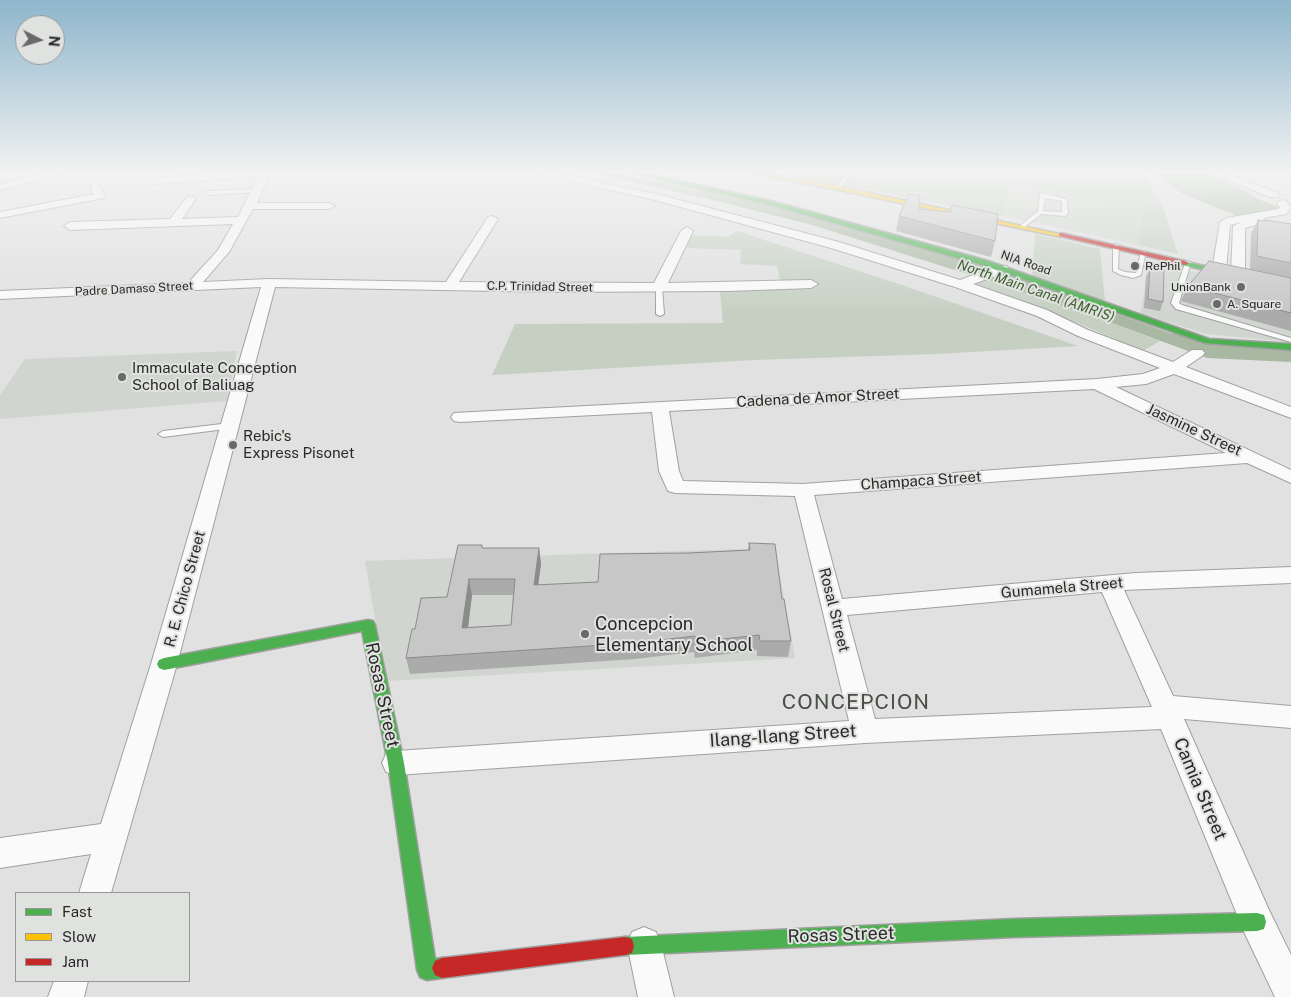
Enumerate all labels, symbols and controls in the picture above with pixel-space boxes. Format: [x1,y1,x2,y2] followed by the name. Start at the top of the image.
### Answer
[15,15,65,65] north arrow
[46,35,62,47] text: N
[999,248,1053,278] street label: NIA Road
[955,256,1117,326] water label: North Main Canal (AMRIS)
[1145,259,1181,273] place label: RePhil
[1129,260,1141,272] marker: RePhil
[74,279,194,299] street label: Padre Damaso Street
[487,279,593,295] street label: C.P. Trinidad Street
[1171,280,1231,294] place label: UnionBank
[1235,281,1247,293] marker: UnionBank
[1227,297,1281,311] place label: A. Square
[1211,298,1223,310] marker: A. Square
[132,359,297,394] place label: Immaculate Conception School of Baliuag
[116,371,128,383] marker: Immaculate Conception School of Baliuag
[736,385,900,411] street label: Cadena de Amor Street
[1144,400,1244,460] street label: Jasmine Street
[243,427,355,462] place label: Rebic's Express Pisonet
[227,439,239,451] marker: Rebic's Express Pisonet
[860,468,982,494] street label: Champaca Street
[161,529,209,649] street label: R. E. Chico Street
[815,566,853,654] street label: Rosal Street
[1000,574,1124,602] street label: Gumamela Street
[595,613,753,656] place label: Concepcion Elementary School
[579,628,591,640] marker: Concepcion Elementary School
[360,640,404,750] street label: Rosas Street
[781,690,931,716] district label: CONCEPCION
[709,720,857,752] street label: Ilang-Ilang Street
[1169,735,1231,843] street label: Camia Street
[15,892,190,982] legend
[62,903,92,920] text: Fast
[787,922,895,948] street label: Rosas Street
[62,928,96,945] text: Slow
[62,953,89,970] text: Jam

